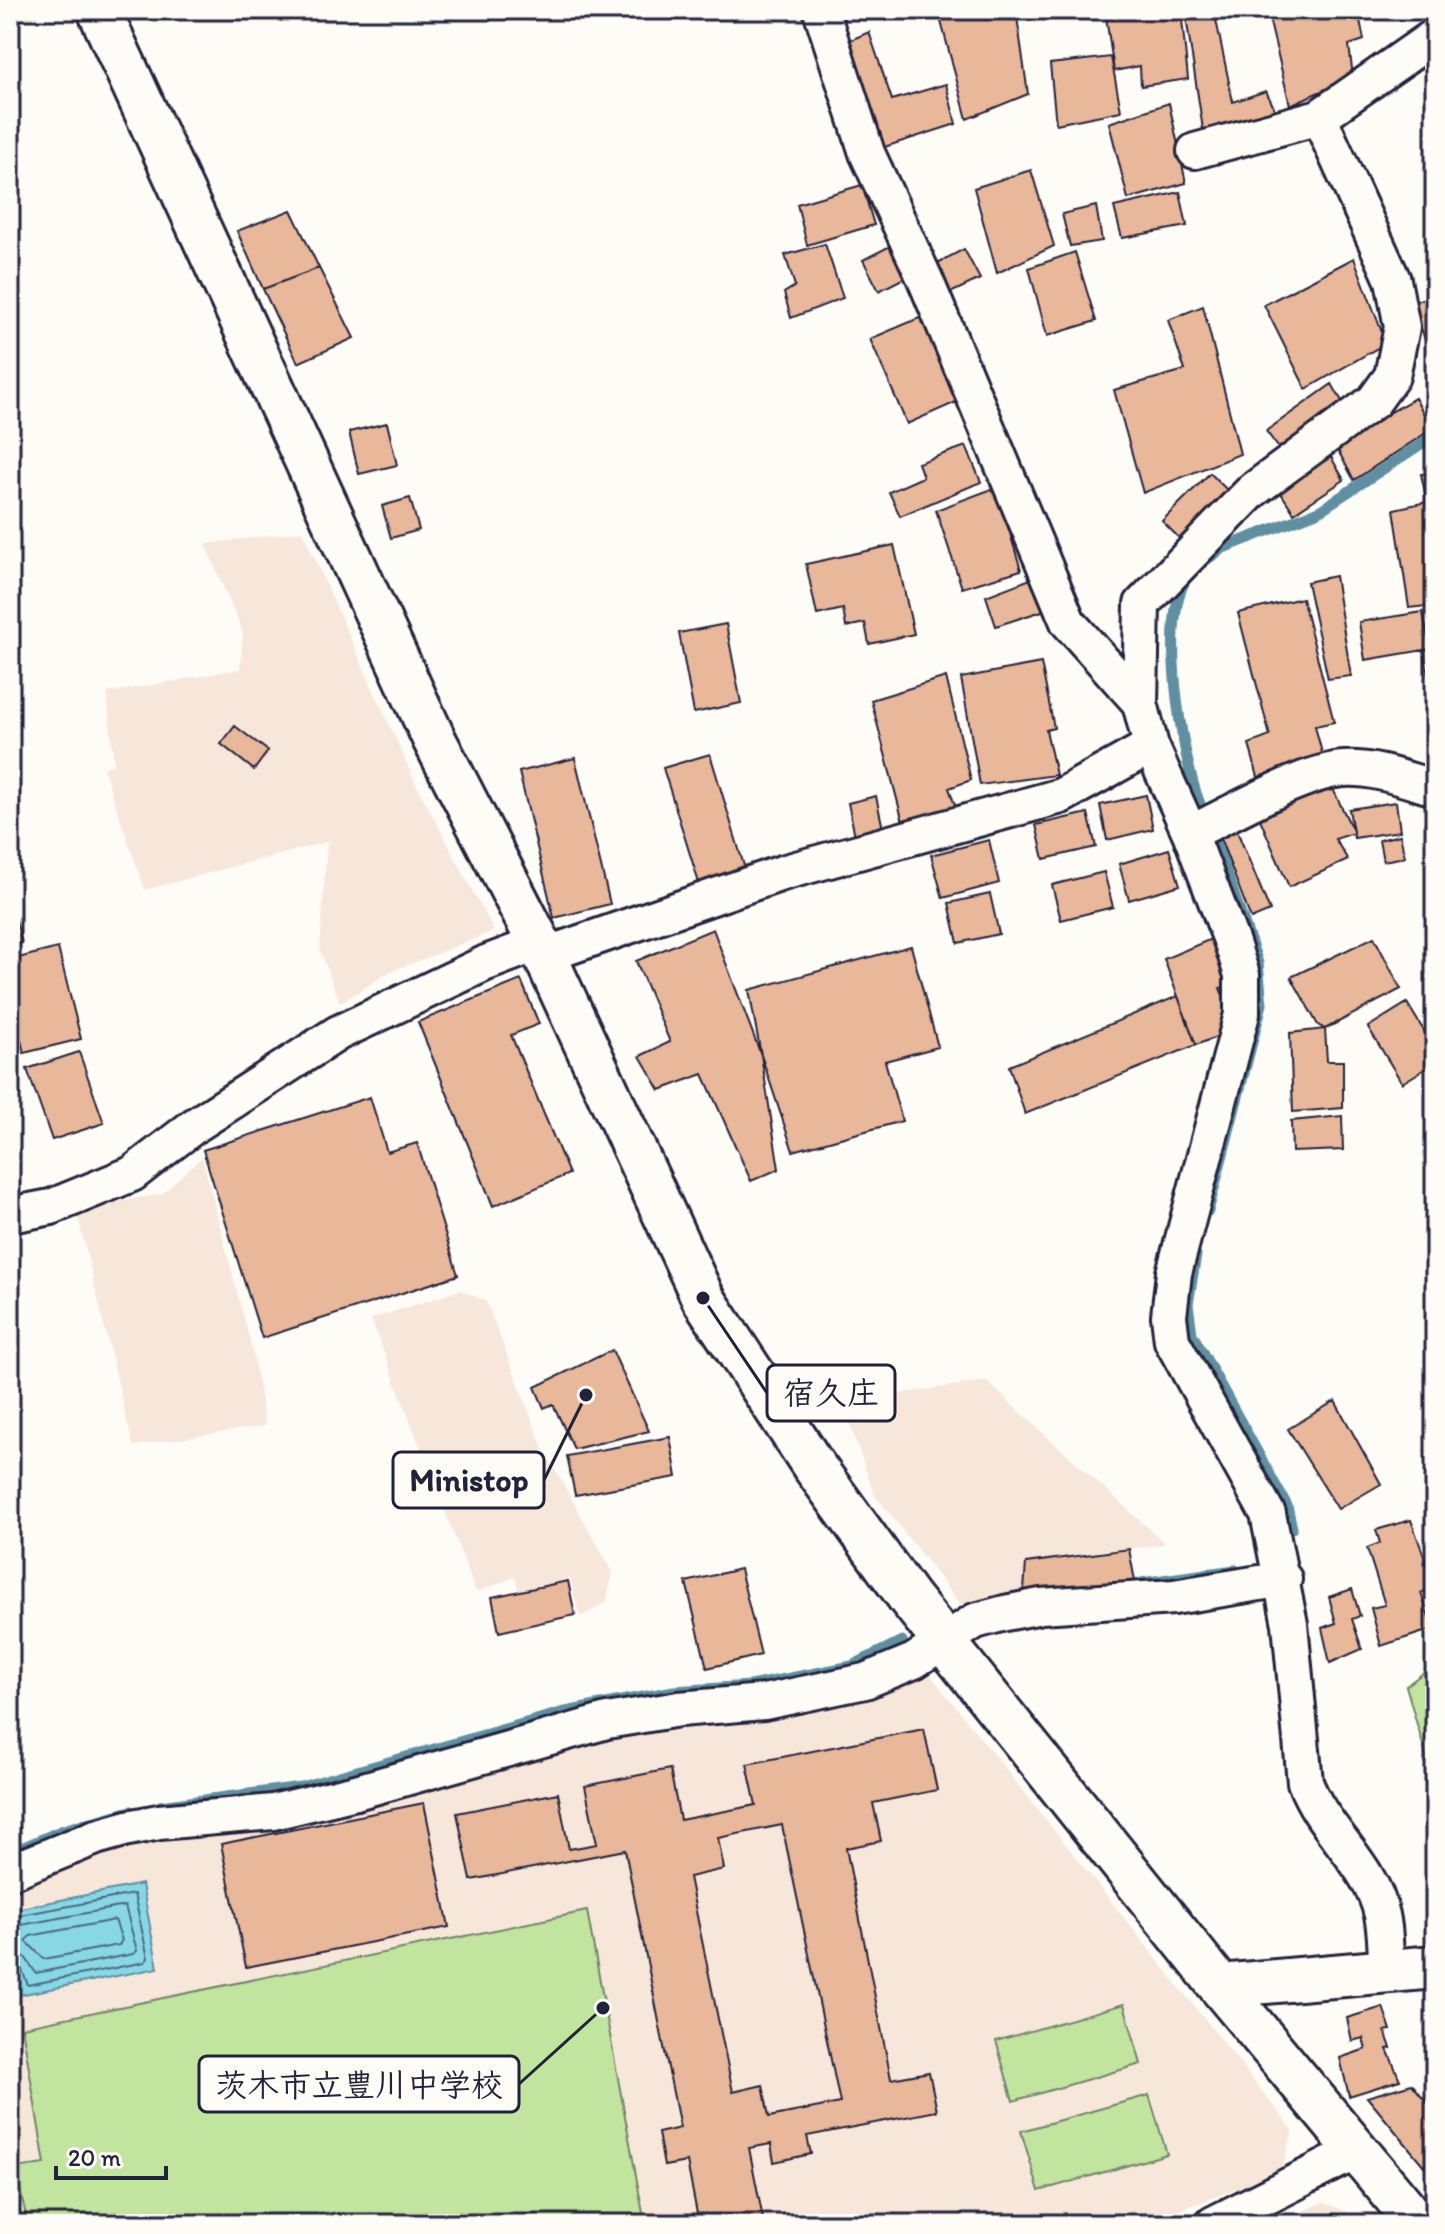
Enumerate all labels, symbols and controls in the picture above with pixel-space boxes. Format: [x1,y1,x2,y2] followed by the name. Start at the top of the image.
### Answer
[767,1365,895,1421] callout: 宿久庄
[783,1374,879,1412] text: 宿久庄
[393,1452,544,1508] callout: Ministop
[409,1461,529,1499] text: Ministop
[199,2056,519,2112] callout: 茨木市立豊川中学校
[215,2066,503,2104] text: 茨木市立豊川中学校
[56,2130,166,2180] scale bar
[68,2143,121,2172] text: 20 m

